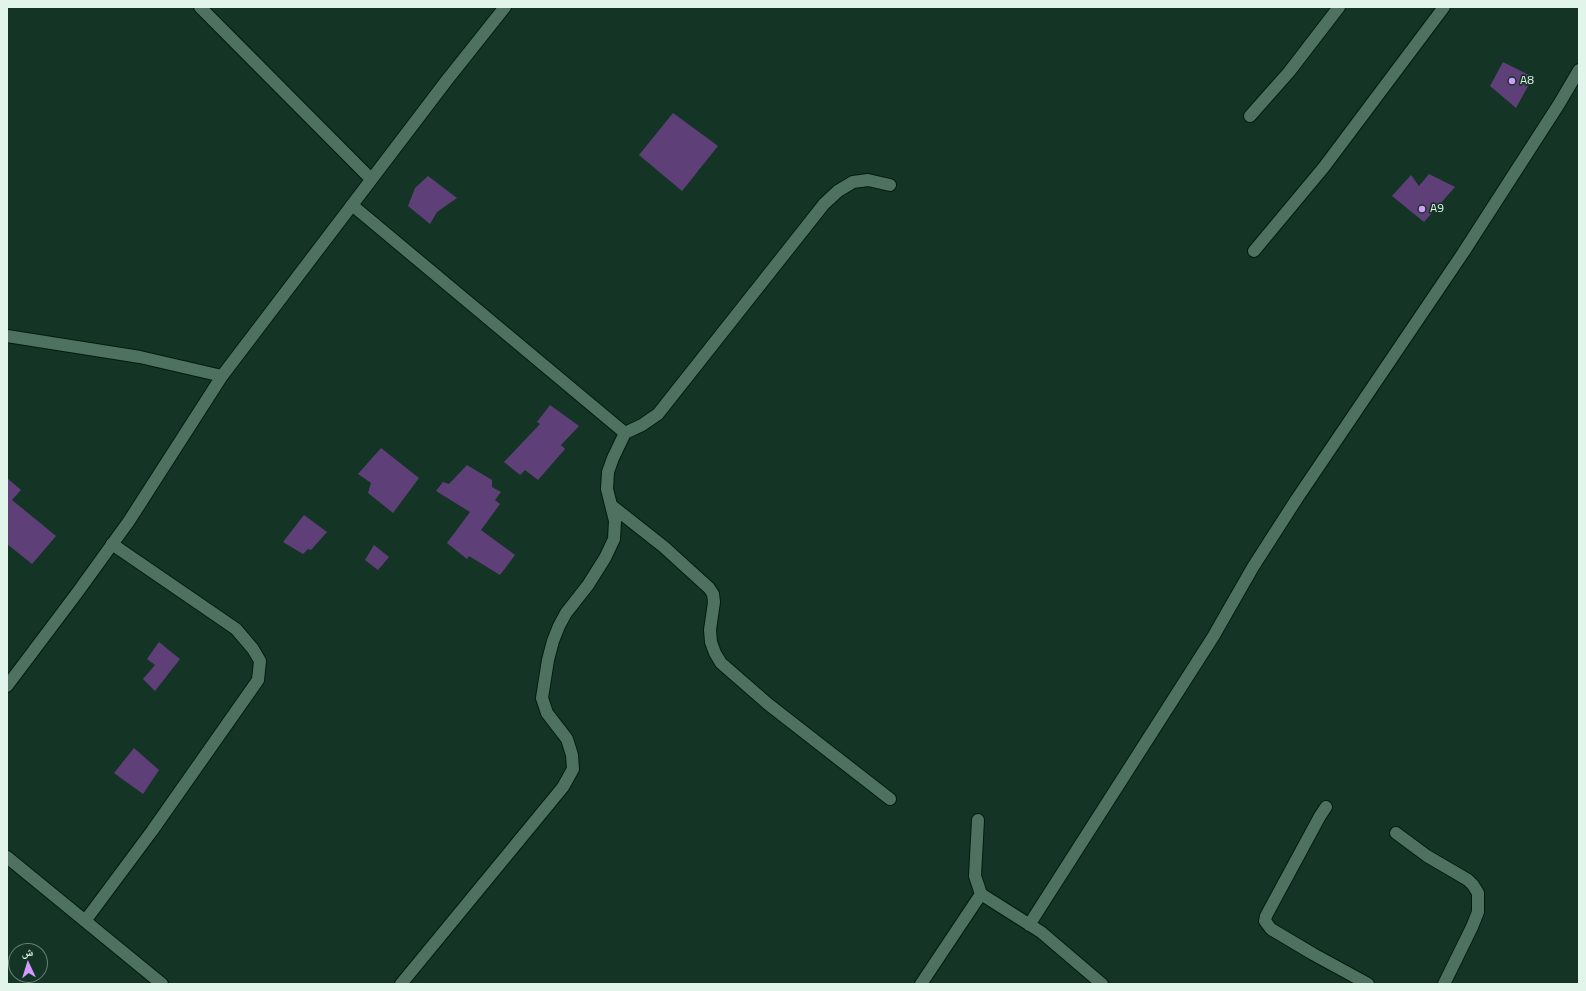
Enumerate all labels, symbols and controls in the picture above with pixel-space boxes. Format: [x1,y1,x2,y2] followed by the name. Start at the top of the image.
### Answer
[1520,74,1534,88] place label: A8
[1507,76,1517,86] marker: A8
[1430,202,1444,216] place label: A9
[1417,204,1427,214] marker: A9
[8,943,48,983] north arrow
[21,944,34,960] text: ش

